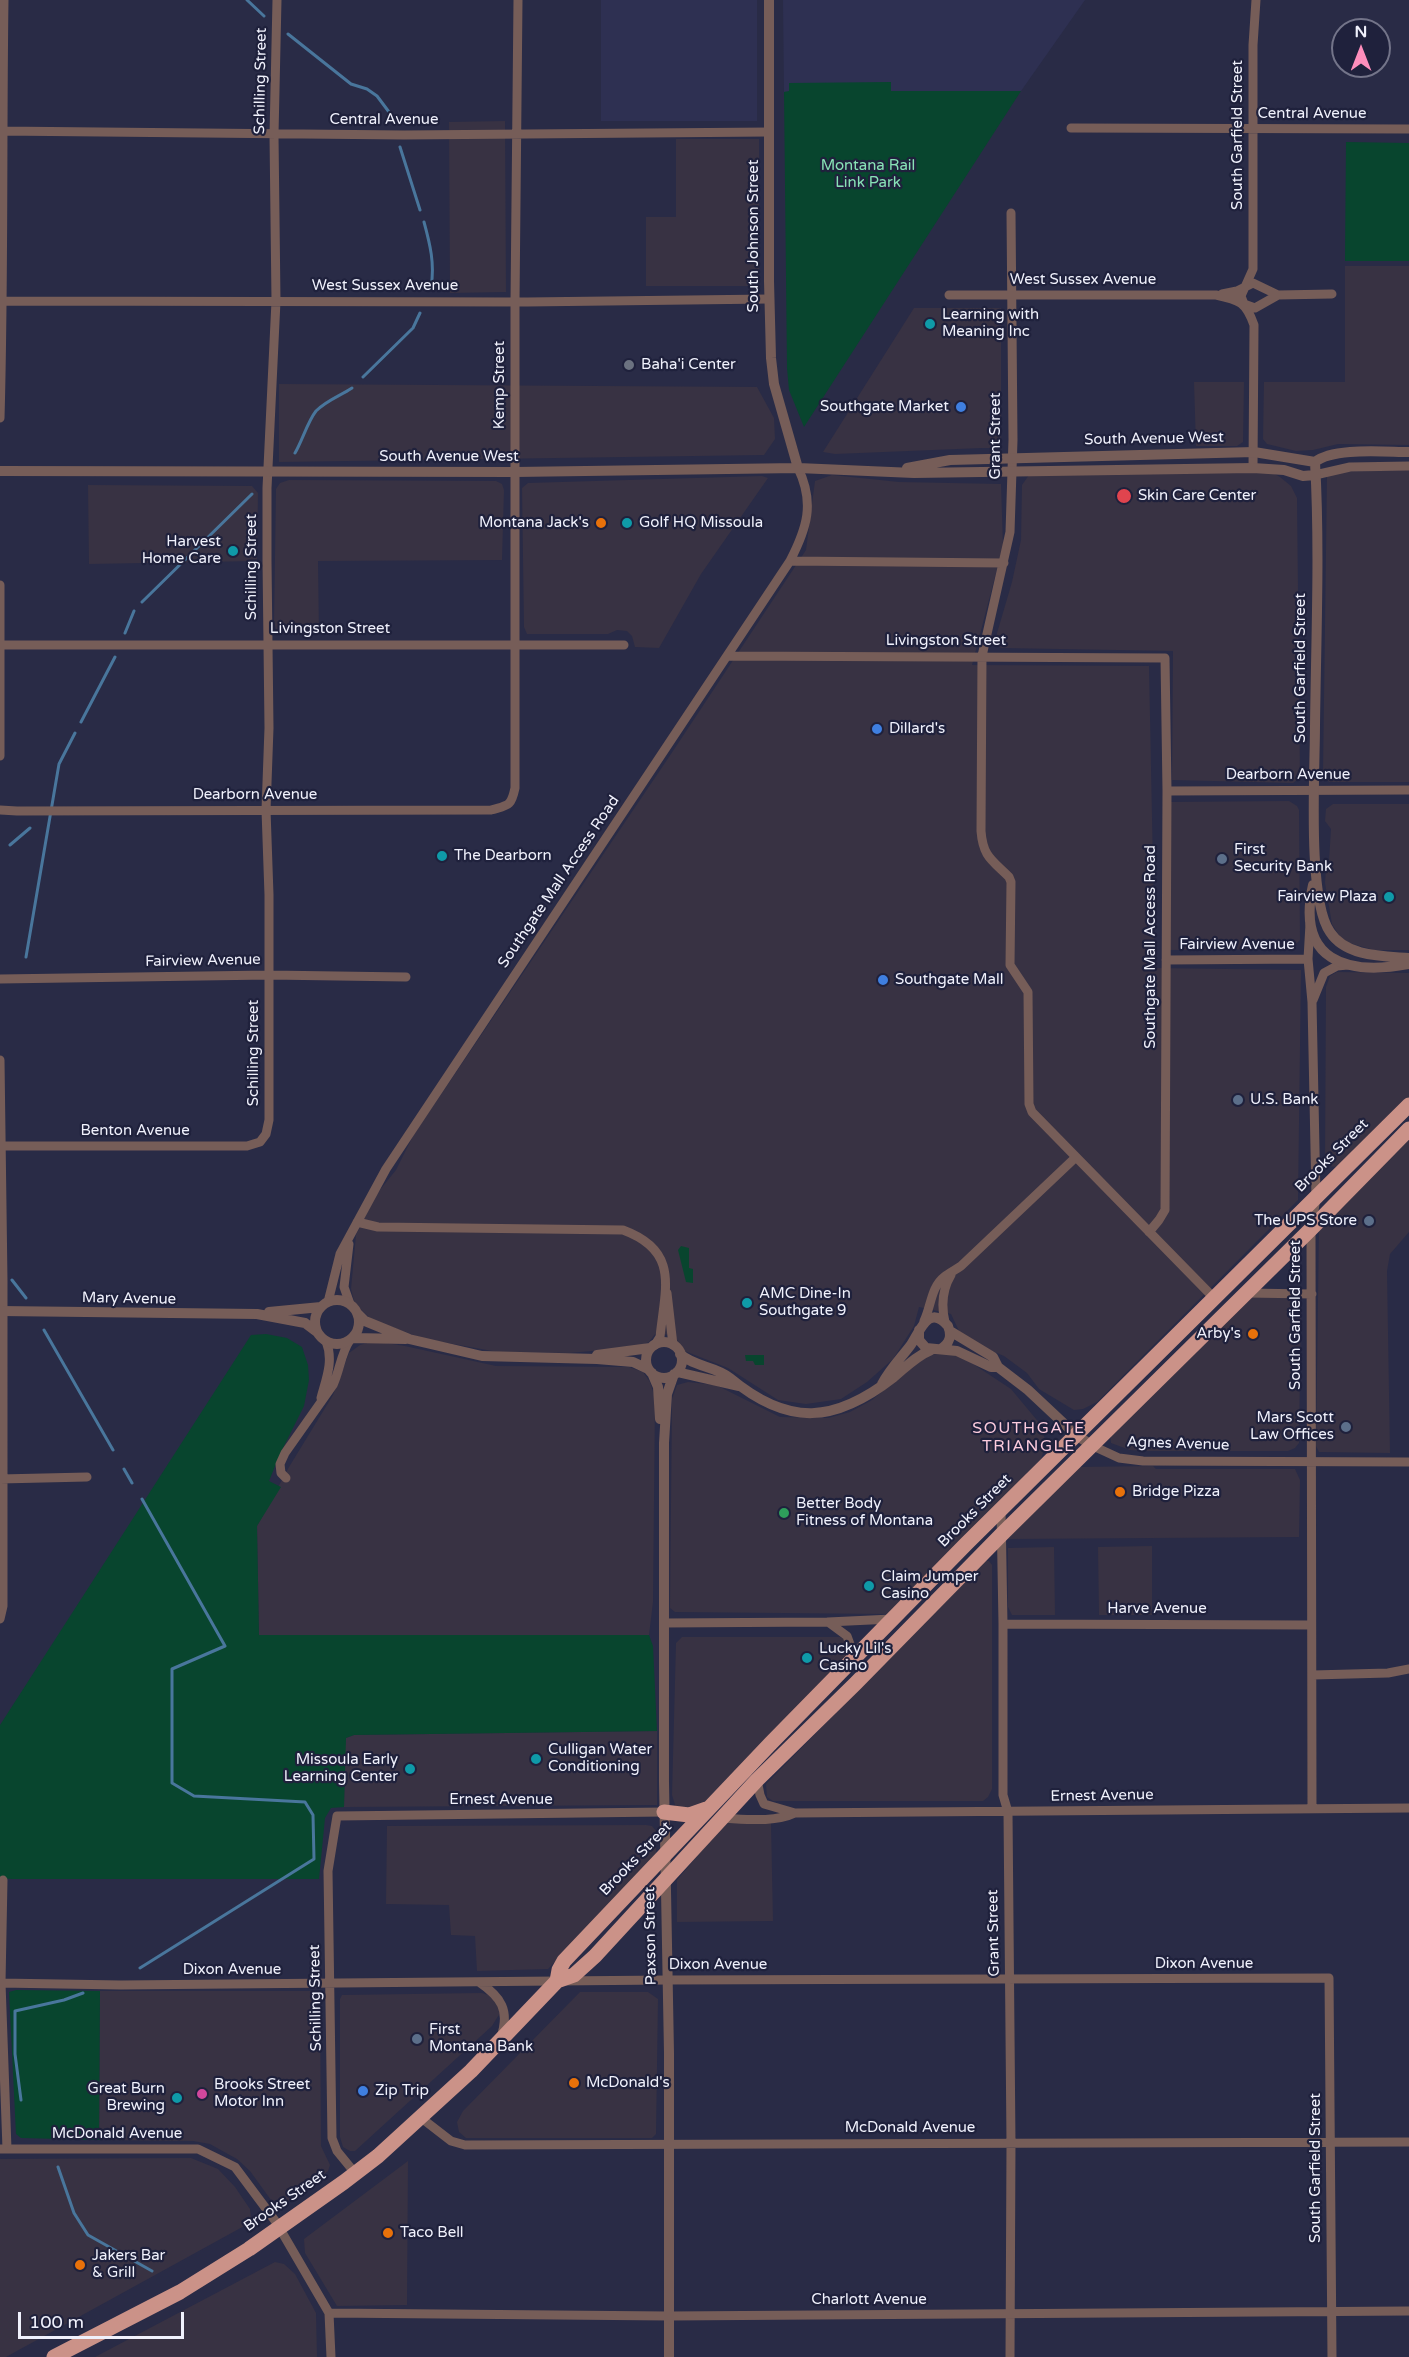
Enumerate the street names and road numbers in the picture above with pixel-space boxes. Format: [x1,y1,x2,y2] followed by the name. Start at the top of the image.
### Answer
[251,28,271,134] street label: Schilling Street
[1229,60,1247,210] street label: South Garfield Street
[1258,105,1366,123] street label: Central Avenue
[330,111,438,129] street label: Central Avenue
[745,160,763,312] street label: South Johnson Street
[1010,271,1156,289] street label: West Sussex Avenue
[312,277,458,295] street label: West Sussex Avenue
[491,341,509,429] street label: Kemp Street
[987,393,1005,479] street label: Grant Street
[1084,429,1224,449] street label: South Avenue West
[379,448,519,466] street label: South Avenue West
[243,514,261,620] street label: Schilling Street
[1292,593,1310,743] street label: South Garfield Street
[270,620,390,638] street label: Livingston Street
[886,632,1006,650] street label: Livingston Street
[1226,766,1350,784] street label: Dearborn Avenue
[193,786,317,804] street label: Dearborn Avenue
[495,793,623,971] street label: Southgate Mall Access Road
[1142,845,1160,1049] street label: Southgate Mall Access Road
[1179,936,1295,954] street label: Fairview Avenue
[145,951,261,971] street label: Fairview Avenue
[245,1000,263,1106] street label: Schilling Street
[1292,1116,1372,1196] street label: Brooks Street
[80,1122,190,1140] street label: Benton Avenue
[1287,1240,1305,1390] street label: South Garfield Street
[82,1289,176,1309] street label: Mary Avenue
[1126,1433,1230,1455] street label: Agnes Avenue
[935,1471,1015,1551] street label: Brooks Street
[1107,1600,1207,1618] street label: Harve Avenue
[1050,1786,1154,1806] street label: Ernest Avenue
[449,1791,553,1809] street label: Ernest Avenue
[596,1818,676,1900] street label: Brooks Street
[641,1887,661,1985] street label: Paxson Street
[984,1889,1004,1977] street label: Grant Street
[306,1945,326,2051] street label: Schilling Street
[1155,1955,1253,1973] street label: Dixon Avenue
[669,1956,767,1974] street label: Dixon Avenue
[183,1961,281,1979] street label: Dixon Avenue
[1307,2093,1325,2243] street label: South Garfield Street
[845,2119,975,2137] street label: McDonald Avenue
[52,2125,182,2143] street label: McDonald Avenue
[240,2166,330,2236] street label: Brooks Street
[811,2291,927,2309] street label: Charlott Avenue

